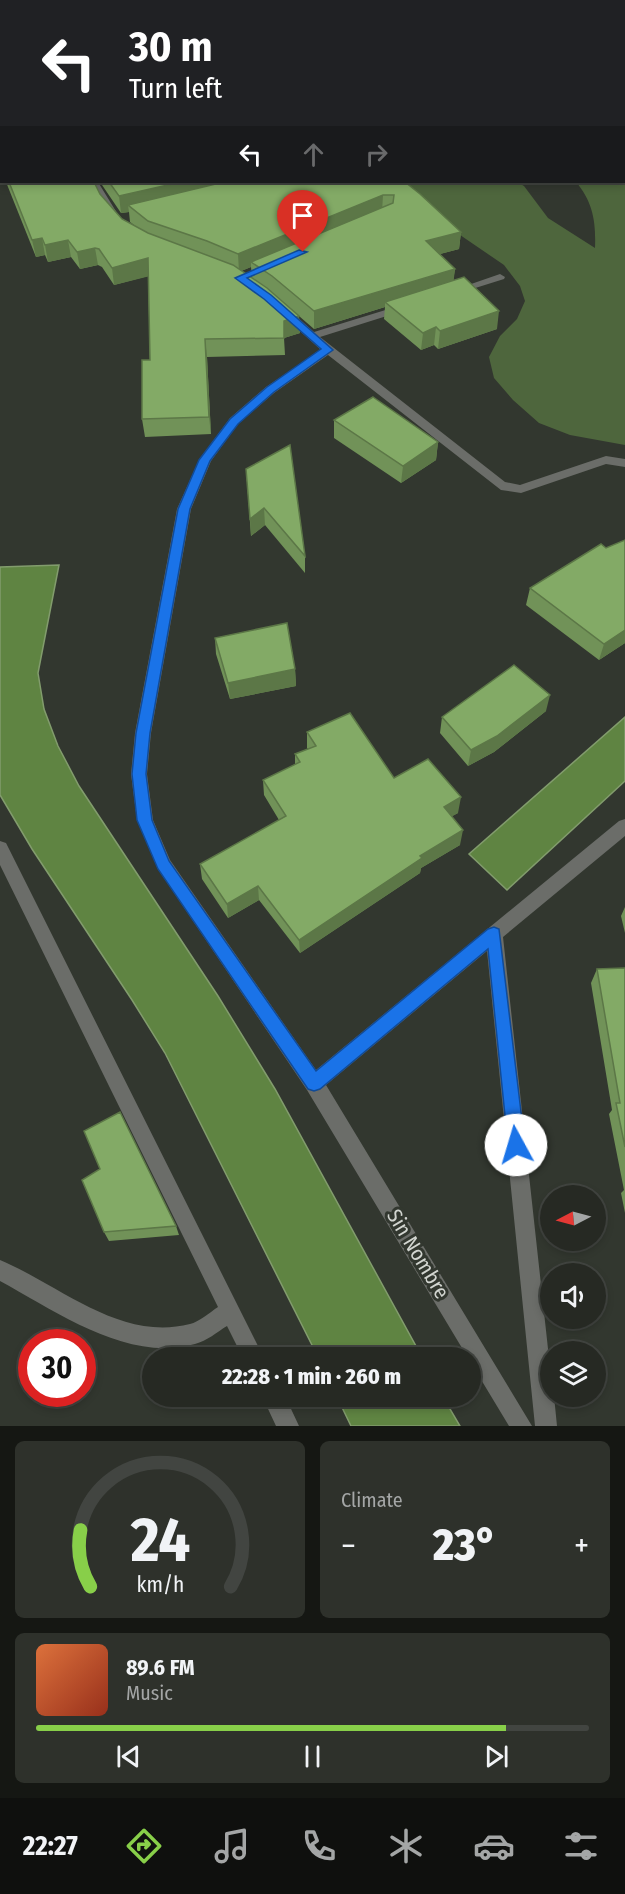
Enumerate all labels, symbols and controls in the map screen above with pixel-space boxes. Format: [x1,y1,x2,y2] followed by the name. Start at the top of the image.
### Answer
[129,22,213,72] text: 30 m
[30,24,108,102] icon: left
[129,73,222,105] text: Turn left
[234,138,267,171] icon: left
[297,138,330,171] icon: ahead
[360,138,393,171] icon: right
[277,190,328,252] pin
[286,199,319,232] icon: arrive
[484,1113,548,1177] position arrow
[540,1185,606,1251] north arrow
[540,1185,606,1407] map controls
[381,1204,455,1304] street label: Sin Nombre
[540,1263,606,1329] button: sound
[18,1329,96,1407] speed limit sign: 30
[540,1341,606,1407] button: layers
[222,1363,401,1390] text: 22:28 · 1 min · 260 m
[341,1488,403,1512] text: Climate
[129,1503,190,1578] text: 24
[433,1518,497,1572] text: 23°
[341,1526,356,1566] text: −
[574,1526,589,1566] text: +
[136,1572,184,1598] text: km/h
[126,1654,195,1681] text: 89.6 FM
[126,1681,173,1705] text: Music
[112,1740,145,1773] icon: previous
[296,1740,329,1773] icon: pause
[480,1740,513,1773] icon: next
[123,1825,165,1867] icon: directions
[211,1825,253,1867] icon: music
[298,1825,340,1867] icon: phone
[385,1825,427,1867] icon: climate
[473,1825,515,1867] icon: car
[560,1825,602,1867] icon: filters
[23,1830,78,1862] text: 22:27

